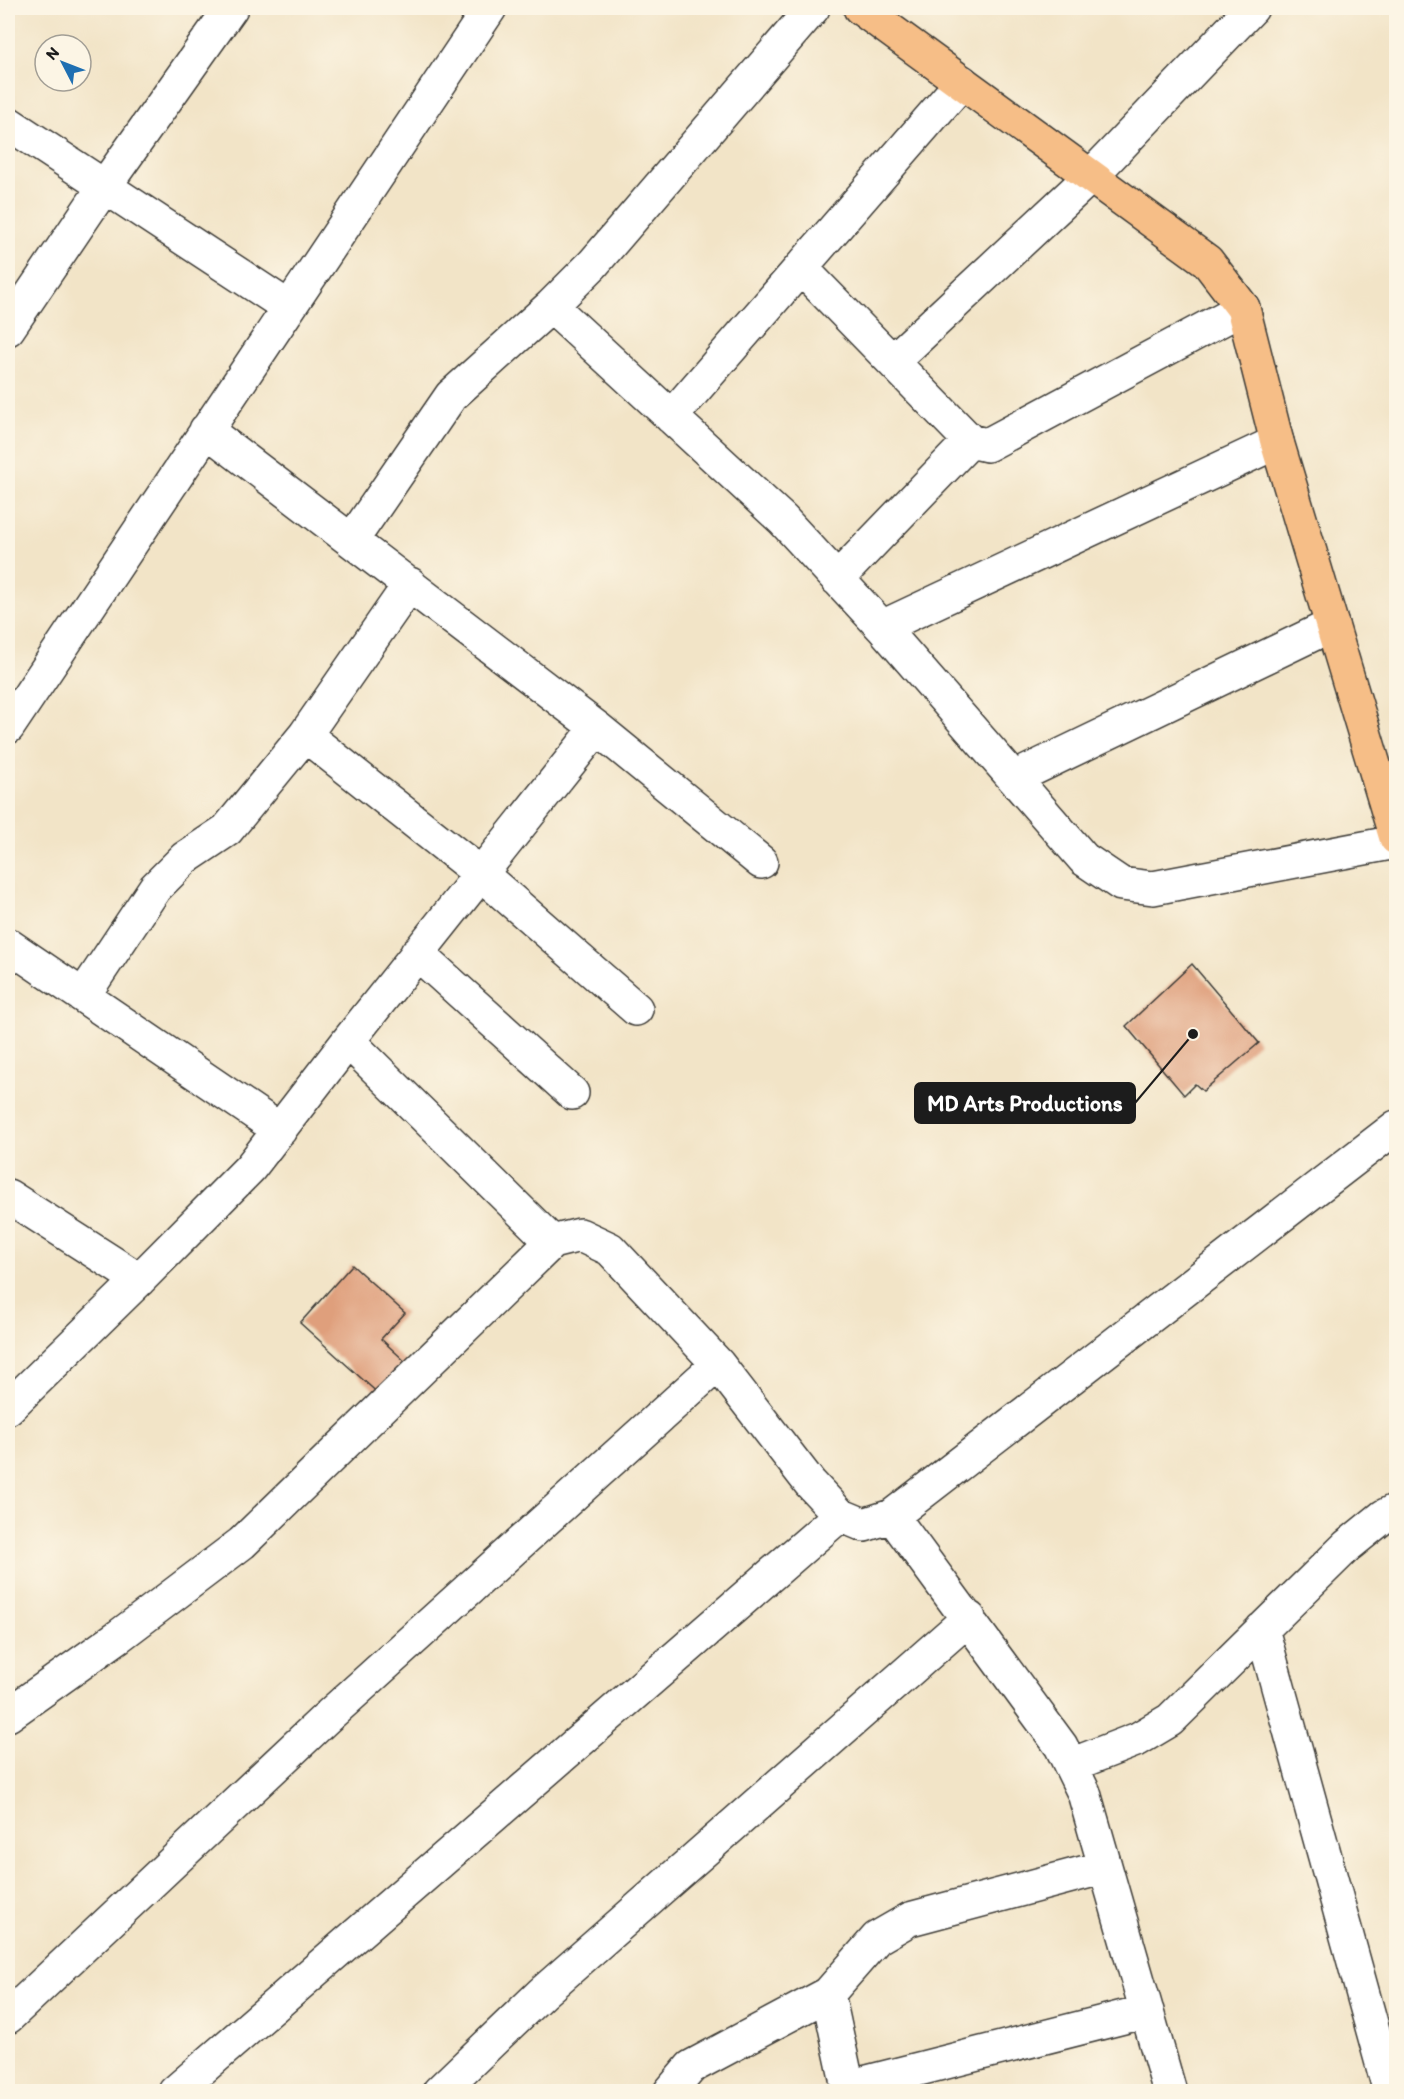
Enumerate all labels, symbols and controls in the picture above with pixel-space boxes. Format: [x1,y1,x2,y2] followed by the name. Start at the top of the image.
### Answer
[33,33,93,93] north arrow
[42,43,63,64] text: N
[915,1083,1135,1123] callout: MD Arts Productions
[927,1090,1123,1117] text: MD Arts Productions

